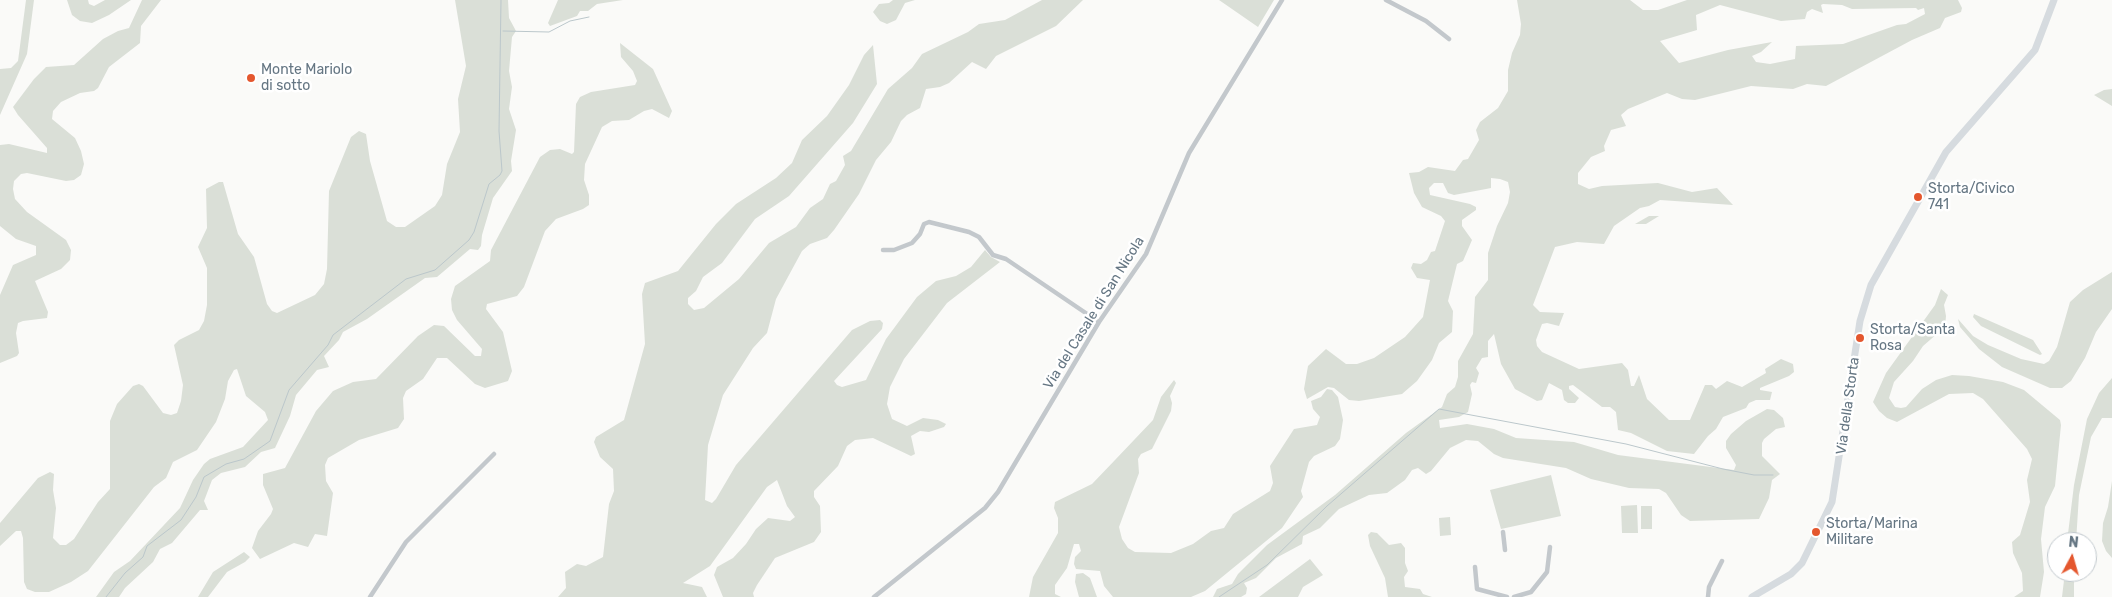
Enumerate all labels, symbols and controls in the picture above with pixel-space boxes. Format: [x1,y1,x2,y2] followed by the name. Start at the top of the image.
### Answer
[261,62,352,94] place label: Monte Mariolo di sotto
[245,72,257,84] marker: Monte Mariolo di sotto
[1928,181,2015,213] place label: Storta/Civico 741
[1912,191,1924,203] marker: Storta/Civico 741
[1040,234,1148,392] street label: Via del Casale di San Nicola
[1870,322,1955,354] place label: Storta/Santa Rosa
[1854,332,1866,344] marker: Storta/Santa Rosa
[1833,356,1863,456] street label: Via della Storta
[1826,516,1918,548] place label: Storta/Marina Militare
[1810,526,1822,538] marker: Storta/Marina Militare
[2047,532,2097,582] north arrow
[2068,534,2079,552] text: N

